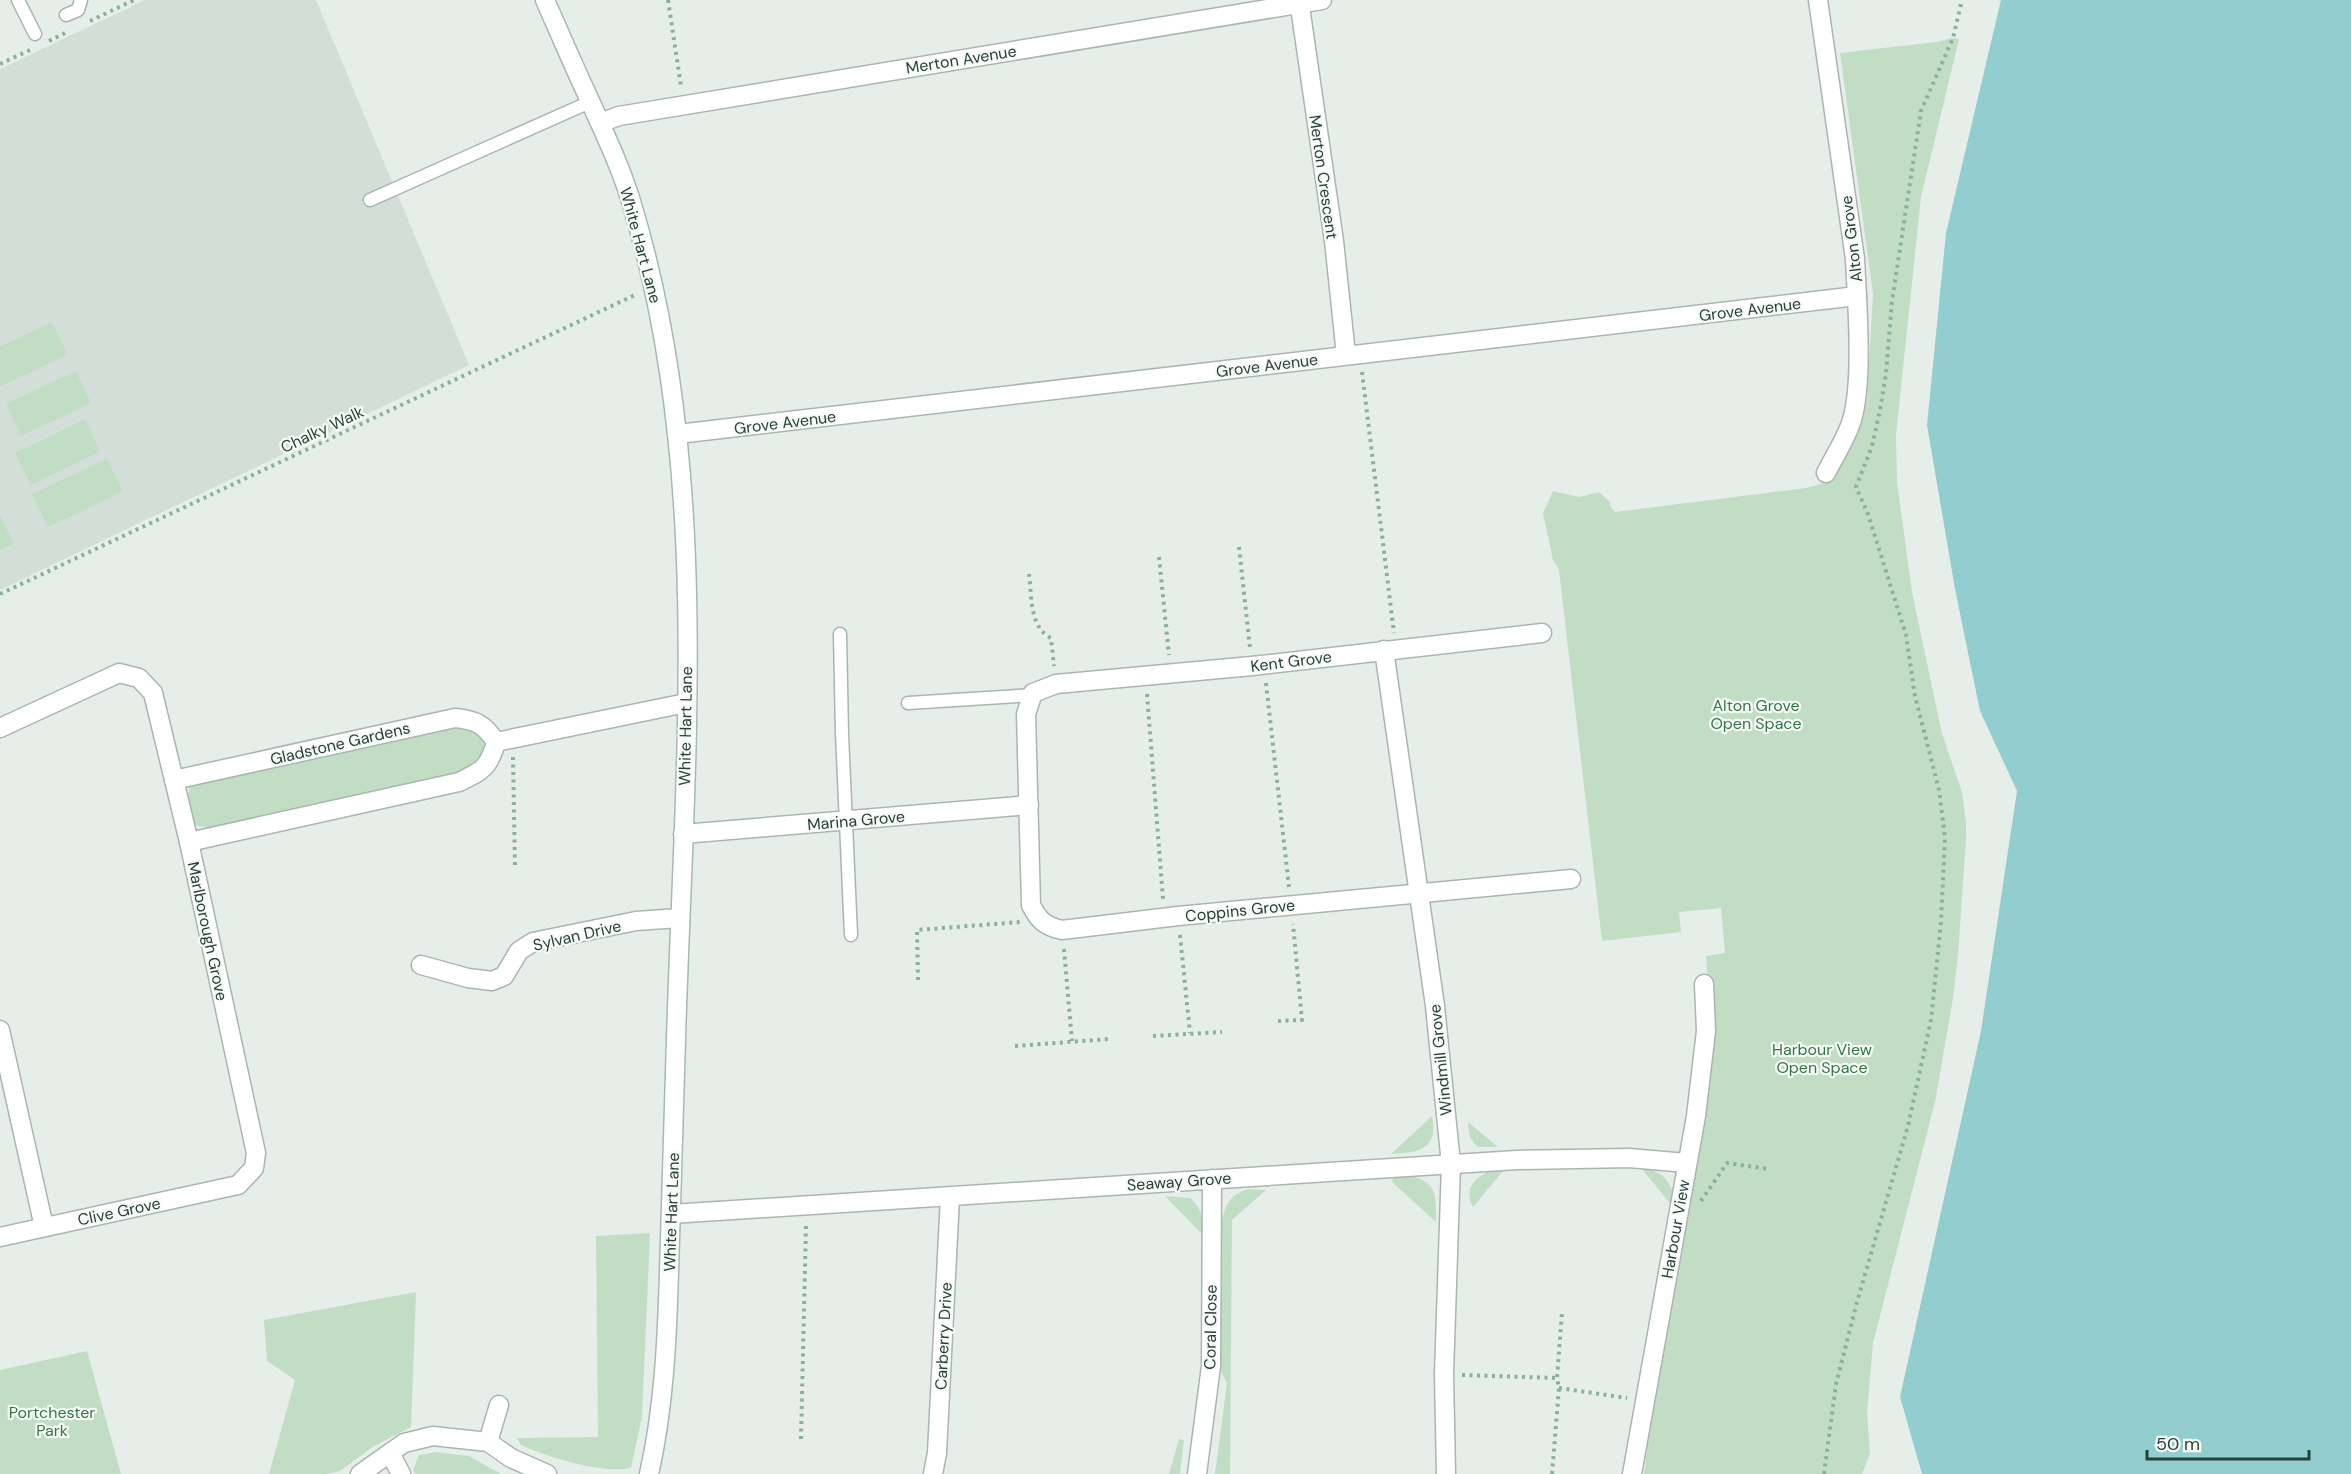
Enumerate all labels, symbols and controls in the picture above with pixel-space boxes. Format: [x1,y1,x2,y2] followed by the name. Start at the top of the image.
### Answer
[904,40,1018,79] street label: Merton Avenue
[1304,114,1343,241] street label: Merton Crescent
[615,185,666,306] street label: White Hart Lane
[1836,194,1867,283] street label: Alton Grove
[1698,293,1802,326] street label: Grove Avenue
[1215,349,1319,382] street label: Grove Avenue
[277,401,367,458] street label: Chalky Walk
[733,406,837,439] street label: Grove Avenue
[1249,646,1333,677] street label: Kent Grove
[674,666,697,786] street label: White Hart Lane
[1710,695,1802,734] park label: Alton Grove Open Space
[268,717,412,770] street label: Gladstone Gardens
[806,806,906,835] street label: Marina Grove
[183,860,233,1003] street label: Marlborough Grove
[1184,894,1296,927] street label: Coppins Grove
[531,915,623,956] street label: Sylvan Drive
[1424,1003,1457,1117] street label: Windmill Grove
[1772,1039,1872,1078] park label: Harbour View Open Space
[659,1152,684,1272] street label: White Hart Lane
[1126,1167,1232,1196] street label: Seaway Grove
[1656,1178,1695,1280] street label: Harbour View
[76,1192,162,1231] street label: Clive Grove
[930,1282,957,1391] street label: Carberry Drive
[1199,1284,1222,1370] street label: Coral Close
[9,1402,95,1441] park label: Portchester Park
[2147,1423,2309,1461] scale bar
[2156,1432,2200,1456] text: 50 m

